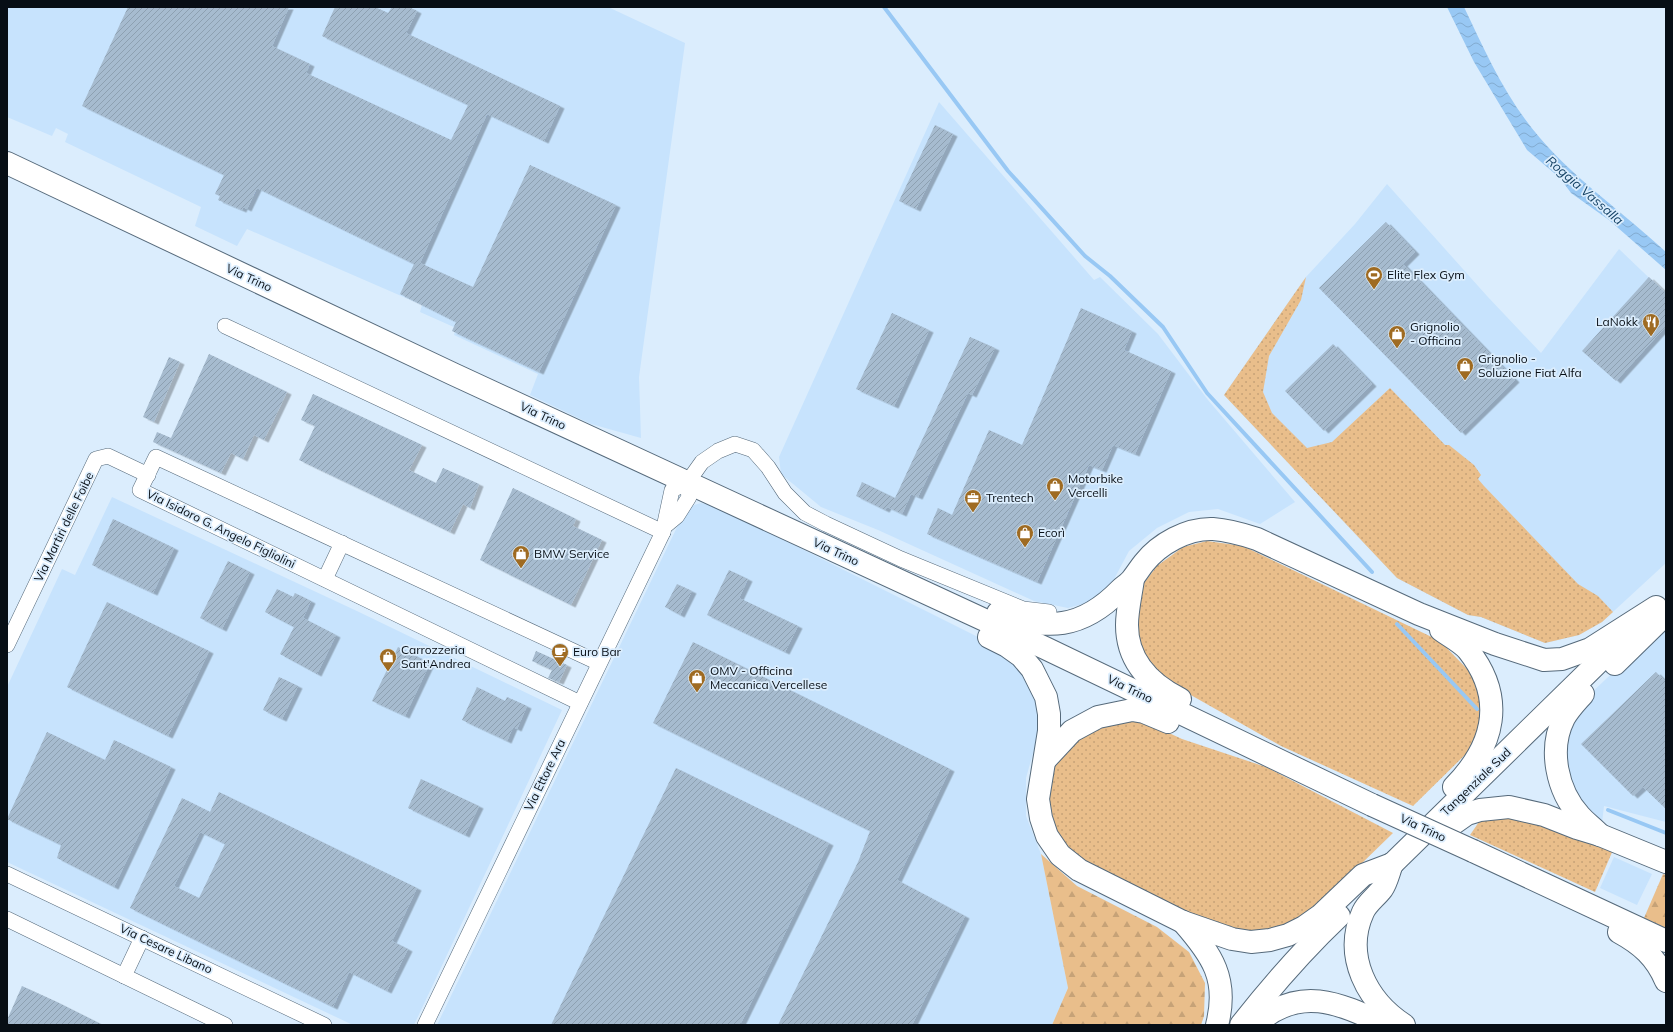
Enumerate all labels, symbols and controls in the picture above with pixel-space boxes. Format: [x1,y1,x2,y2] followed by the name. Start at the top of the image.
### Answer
[1543,152,1627,228] water label: Roggia Vassalla
[224,260,275,295] street label: Via Trino
[1364,265,1384,290] sports icon: Elite Flex Gym
[1387,267,1465,282] place label: Elite Flex Gym
[1641,312,1661,337] restaurant icon: LaNokk
[1596,314,1639,329] place label: LaNokk
[1410,319,1461,348] place label: Grignolio - Officina
[1387,324,1407,349] shop icon: Grignolio - Officina
[1478,351,1582,380] place label: Grignolio - Soluzione Fiat Alfa
[1455,356,1475,381] shop icon: Grignolio - Soluzione Fiat Alfa
[518,398,569,433] street label: Via Trino
[30,469,97,584] street label: Via Martiri delle Foibe
[1068,471,1123,500] place label: Motorbike Vercelli
[1045,476,1065,501] shop icon: Motorbike Vercelli
[144,486,298,571] street label: Via Isidoro G. Angelo Figliolini
[963,488,983,513] office icon: Trentech
[986,490,1034,505] place label: Trentech
[1015,523,1035,548] shop icon: Ecorì
[1038,525,1065,540] place label: Ecorì
[811,534,862,569] street label: Via Trino
[511,544,531,569] shop icon: BMW Service
[534,546,609,561] place label: BMW Service
[401,642,471,671] place label: Carrozzeria Sant'Andrea
[550,642,570,667] cafe icon: Euro Bar
[573,644,622,659] place label: Euro Bar
[378,647,398,672] shop icon: Carrozzeria Sant'Andrea
[710,663,827,692] place label: OMV - Officina Meccanica Vercellese
[687,668,707,693] shop icon: OMV - Officina Meccanica Vercellese
[1105,671,1156,706] street label: Via Trino
[521,737,568,813] street label: Via Ettore Ara
[1437,744,1514,819] street label: Tangenziale Sud
[1398,810,1449,845] street label: Via Trino
[117,920,215,977] street label: Via Cesare Libano

